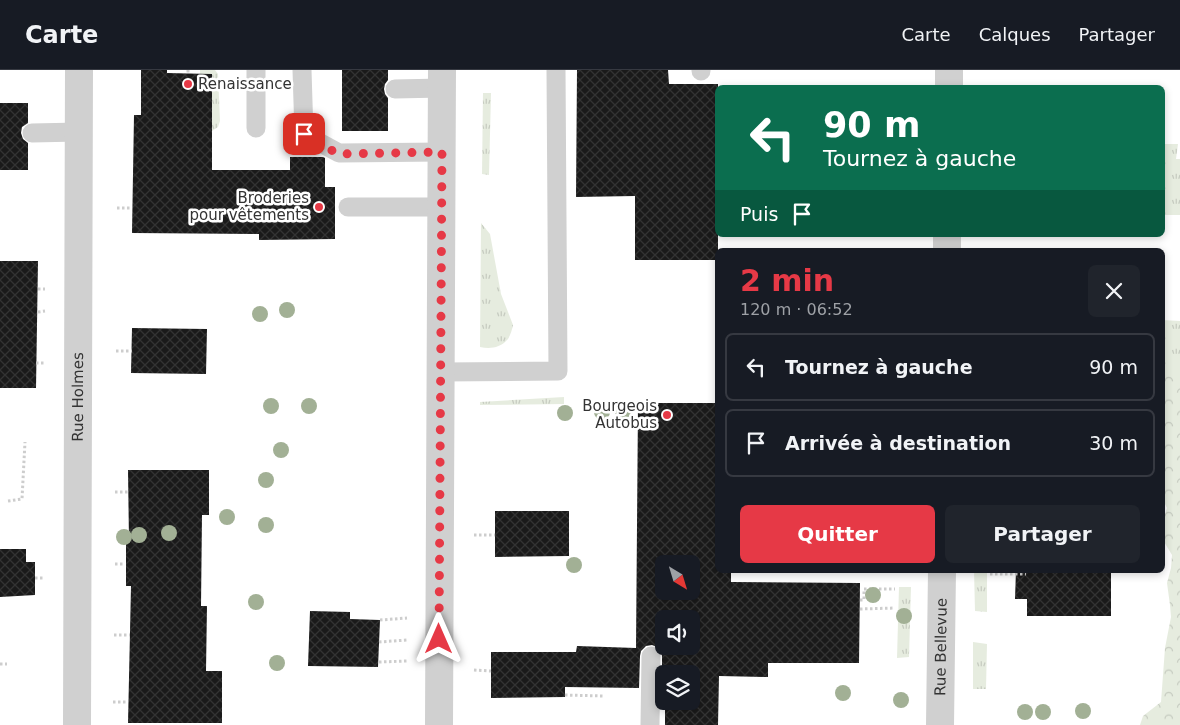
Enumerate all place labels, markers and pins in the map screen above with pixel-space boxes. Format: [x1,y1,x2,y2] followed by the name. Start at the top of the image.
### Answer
[198,75,292,93] place label: Renaissance
[182,78,194,90] marker: Renaissance
[283,113,325,155] pin
[190,189,309,224] place label: Broderies pour vêtements
[313,201,325,213] marker: Broderies pour vêtements
[582,397,657,432] place label: Bourgeois Autobus
[661,409,673,421] marker: Bourgeois Autobus

